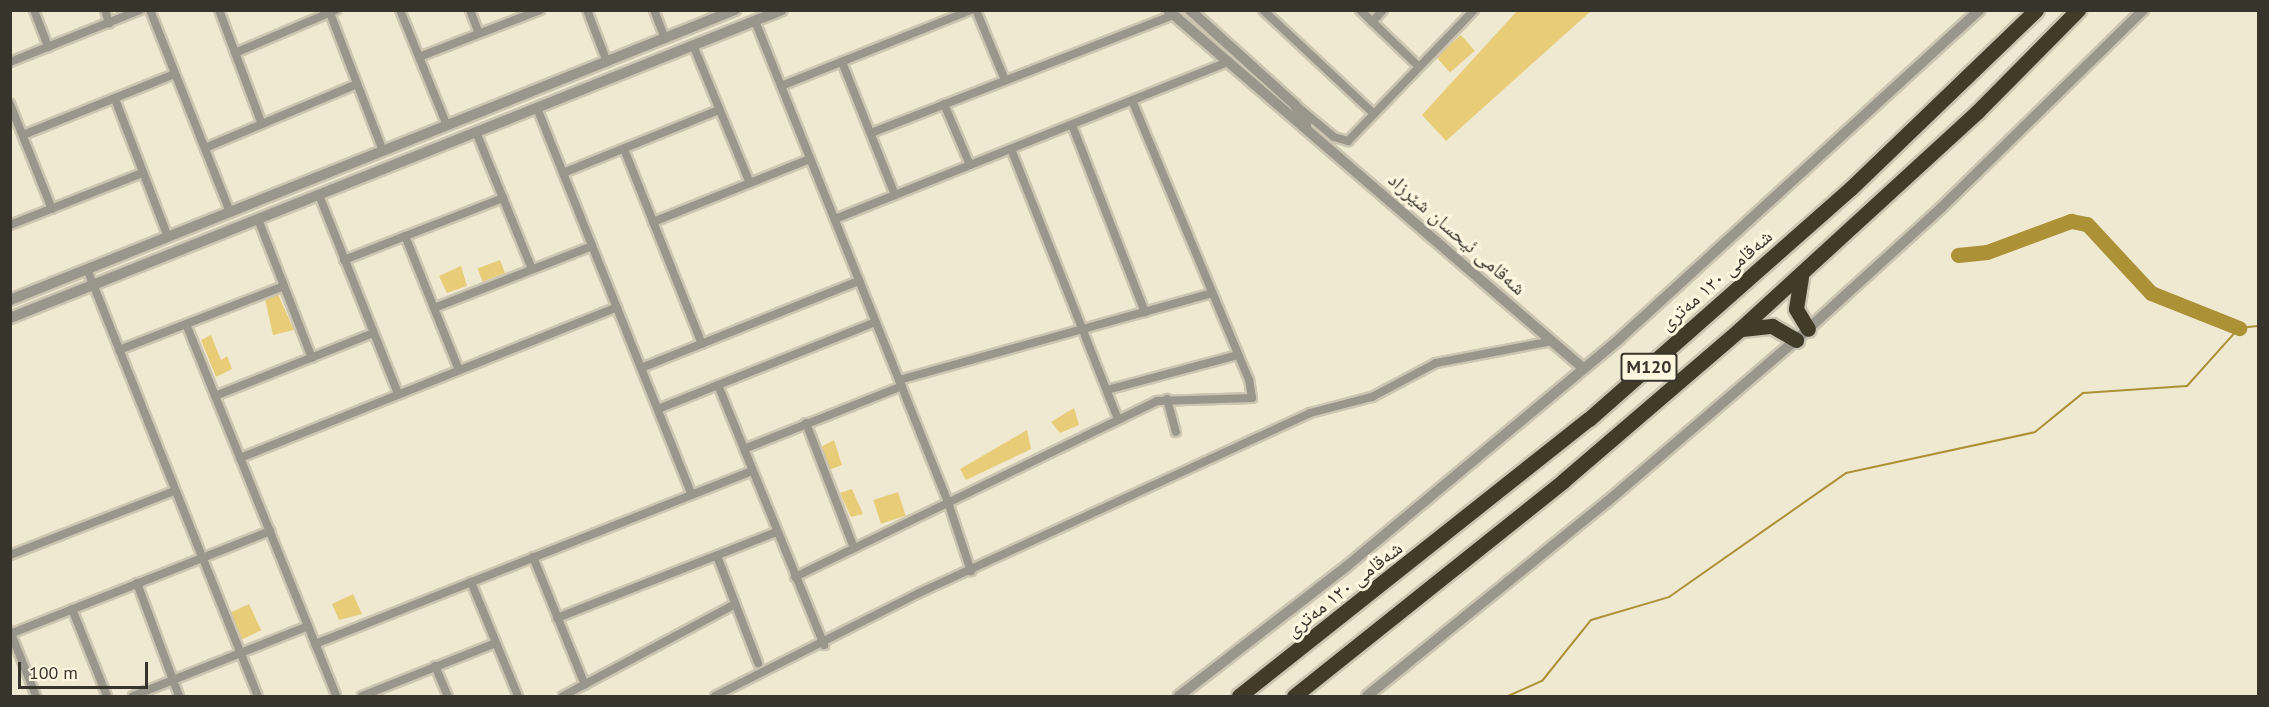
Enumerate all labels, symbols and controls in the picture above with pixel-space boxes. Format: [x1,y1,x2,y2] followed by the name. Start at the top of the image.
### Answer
[1383,168,1531,300] street label: شەقامی ئیحسان شێرزاد
[1655,224,1777,336] street label: شەقامی ١٢٠ مەتری
[1619,352,1679,382] road number: M120
[1281,536,1407,642] street label: شەقامی ١٢٠ مەتری
[21,650,152,688] scale bar
[29,661,78,684] text: 100 m

